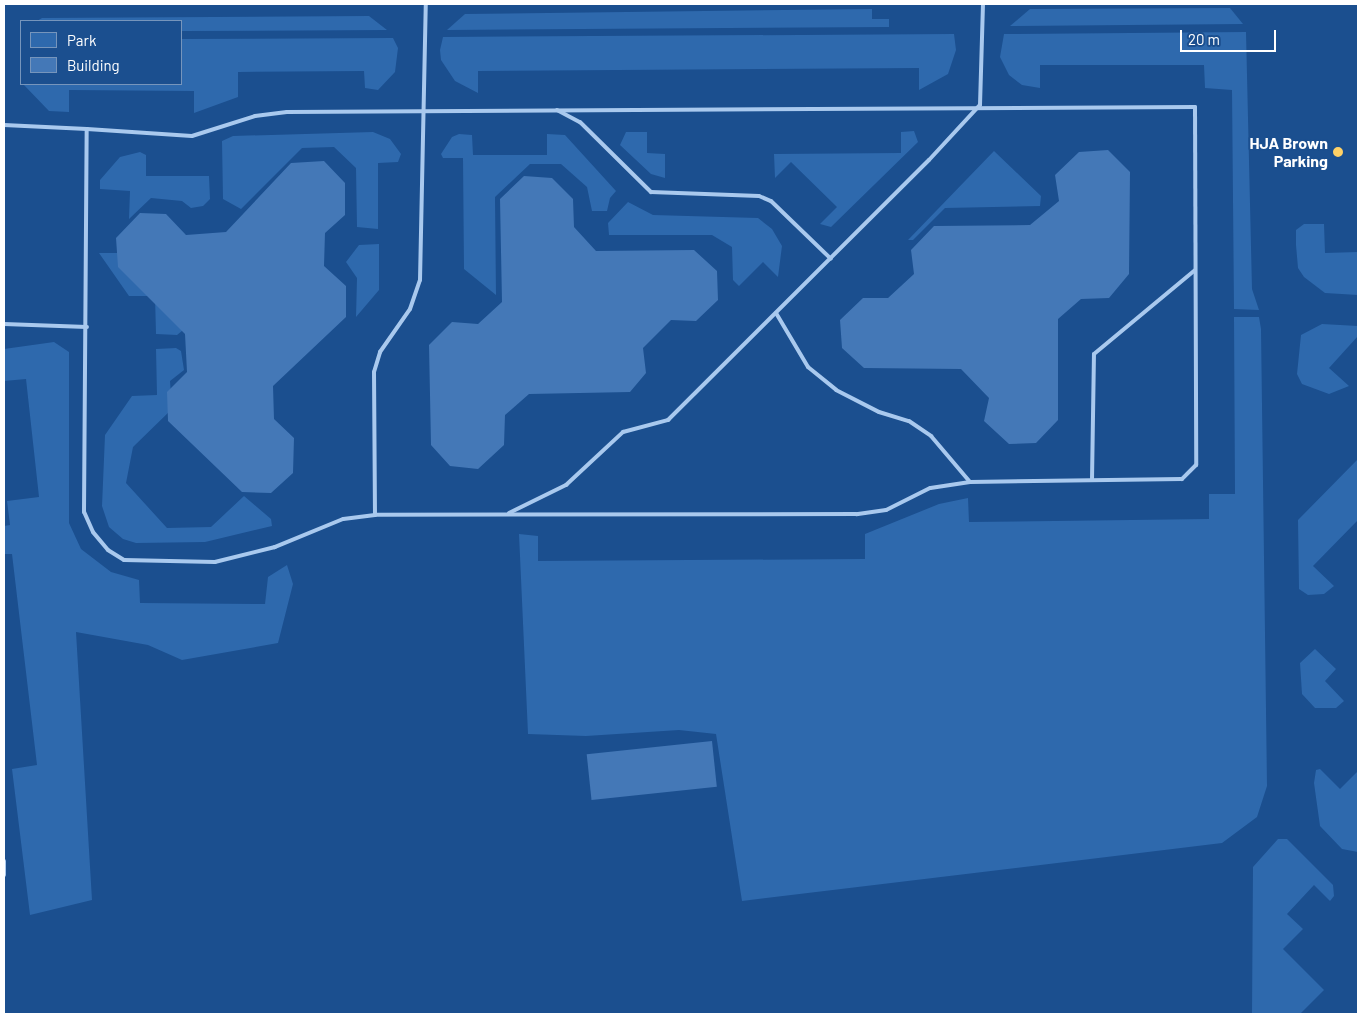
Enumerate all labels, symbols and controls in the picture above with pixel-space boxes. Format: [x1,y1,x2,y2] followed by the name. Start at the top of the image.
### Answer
[20,20,182,85] legend
[1182,20,1278,52] scale bar
[1188,30,1220,48] text: 20 m
[67,31,96,49] text: Park
[67,56,120,74] text: Building
[1249,133,1328,171] place label: HJA Brown Parking
[1332,146,1344,158] marker: HJA Brown Parking

